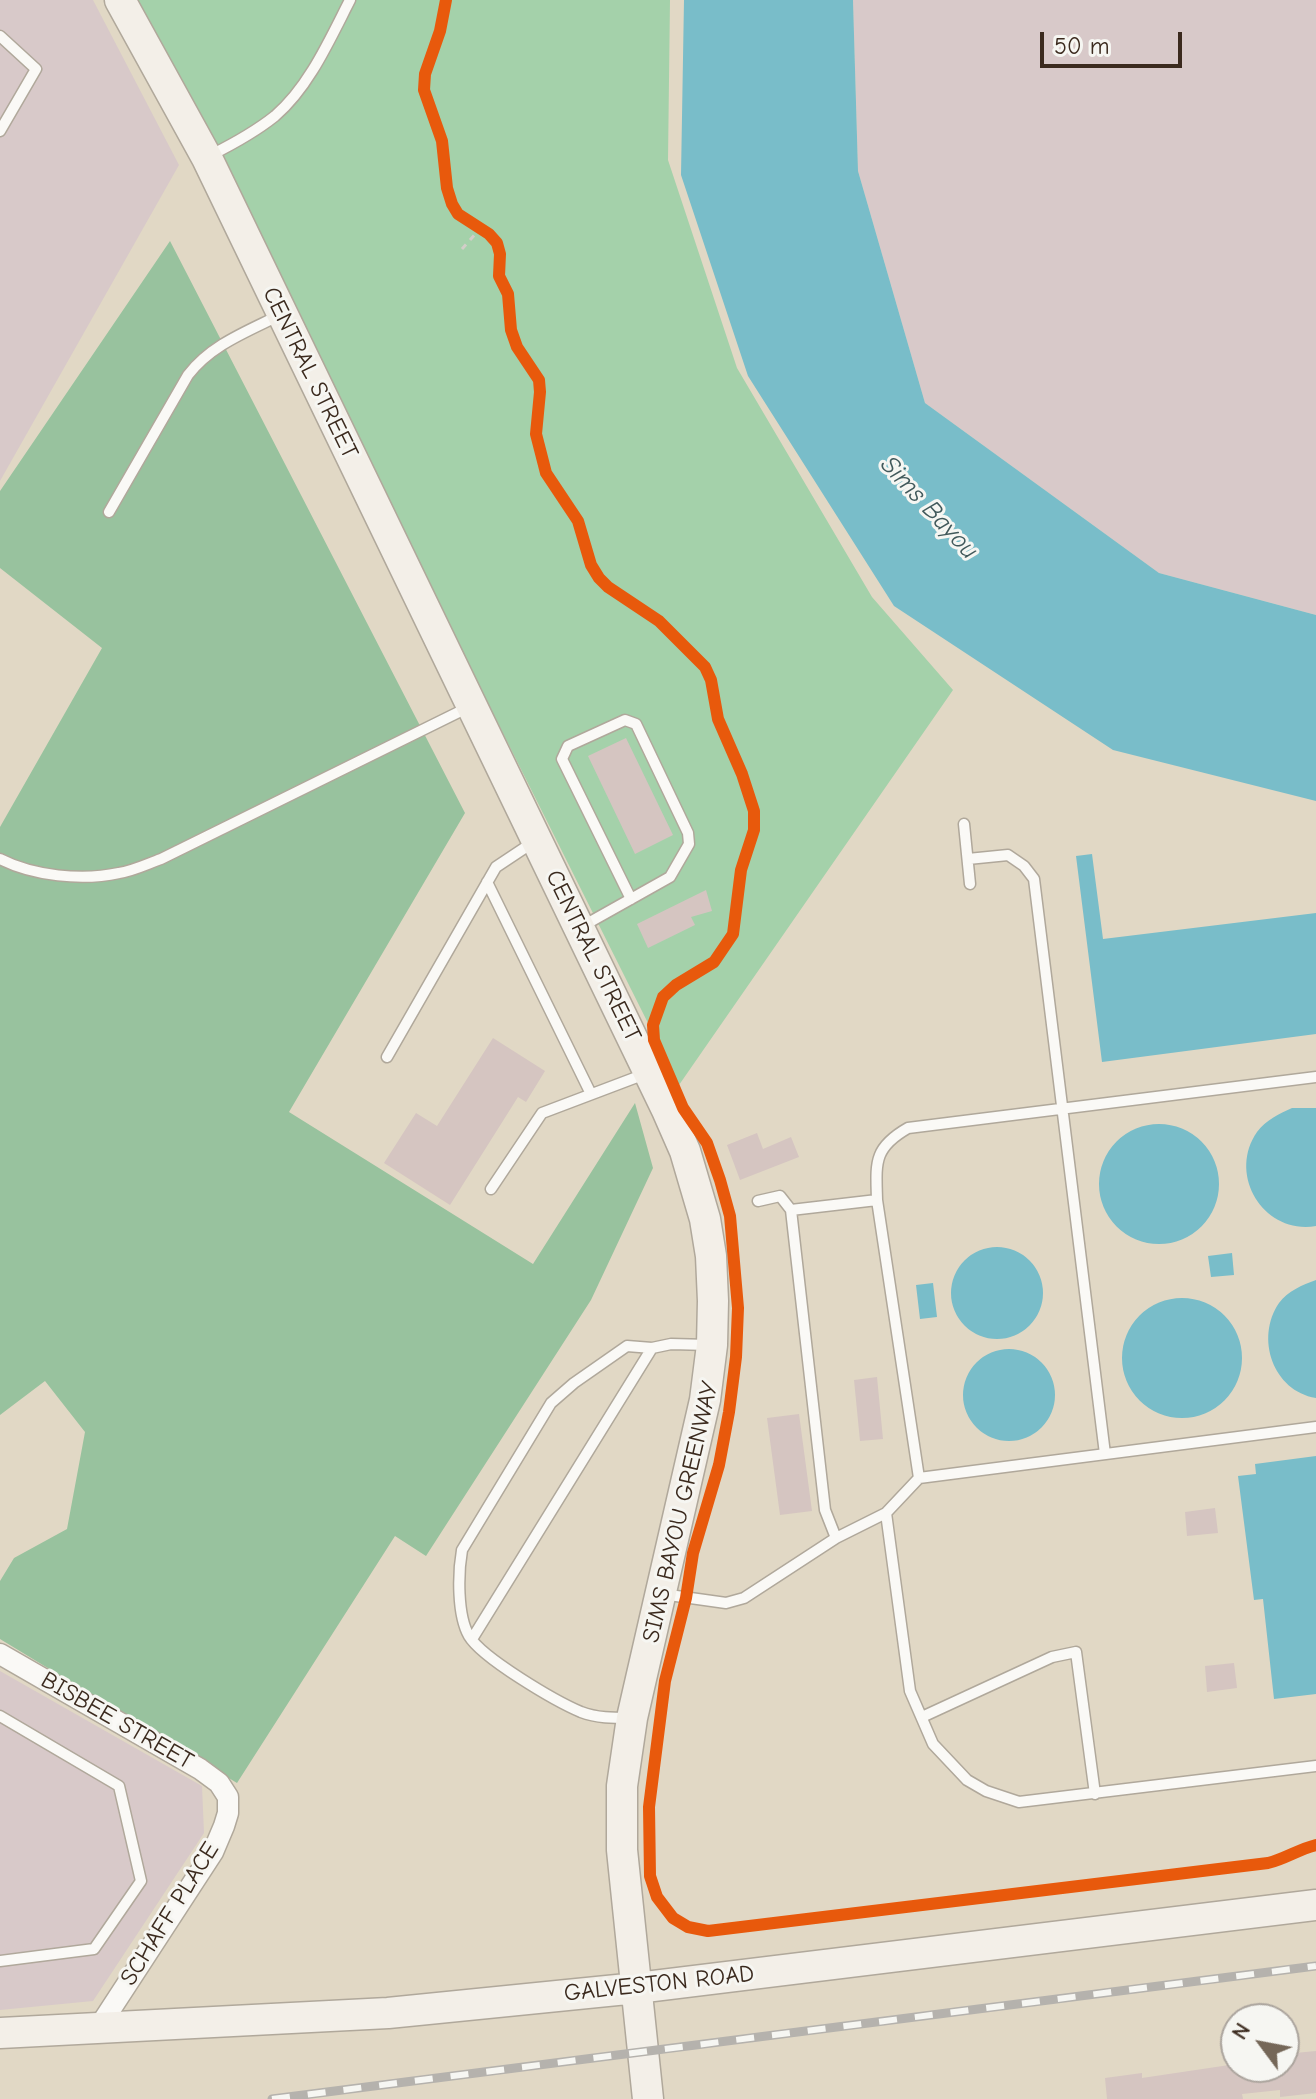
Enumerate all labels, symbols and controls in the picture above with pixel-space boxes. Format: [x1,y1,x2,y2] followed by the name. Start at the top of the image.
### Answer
[1044,16,1186,66] scale bar
[1054,32,1110,60] text: 50 m
[256,282,364,464] street label: CENTRAL STREET
[873,450,985,566] water label: Sims Bayou
[539,865,647,1047] street label: CENTRAL STREET
[637,1379,725,1645] street label: SIMS BAYOU GREENWAY
[36,1666,198,1776] street label: BISBEE STREET
[114,1837,226,1991] street label: SCHAFF PLACE
[562,1960,756,2008] street label: GALVESTON ROAD
[1220,2003,1300,2083] north arrow
[1227,2018,1256,2044] text: N

